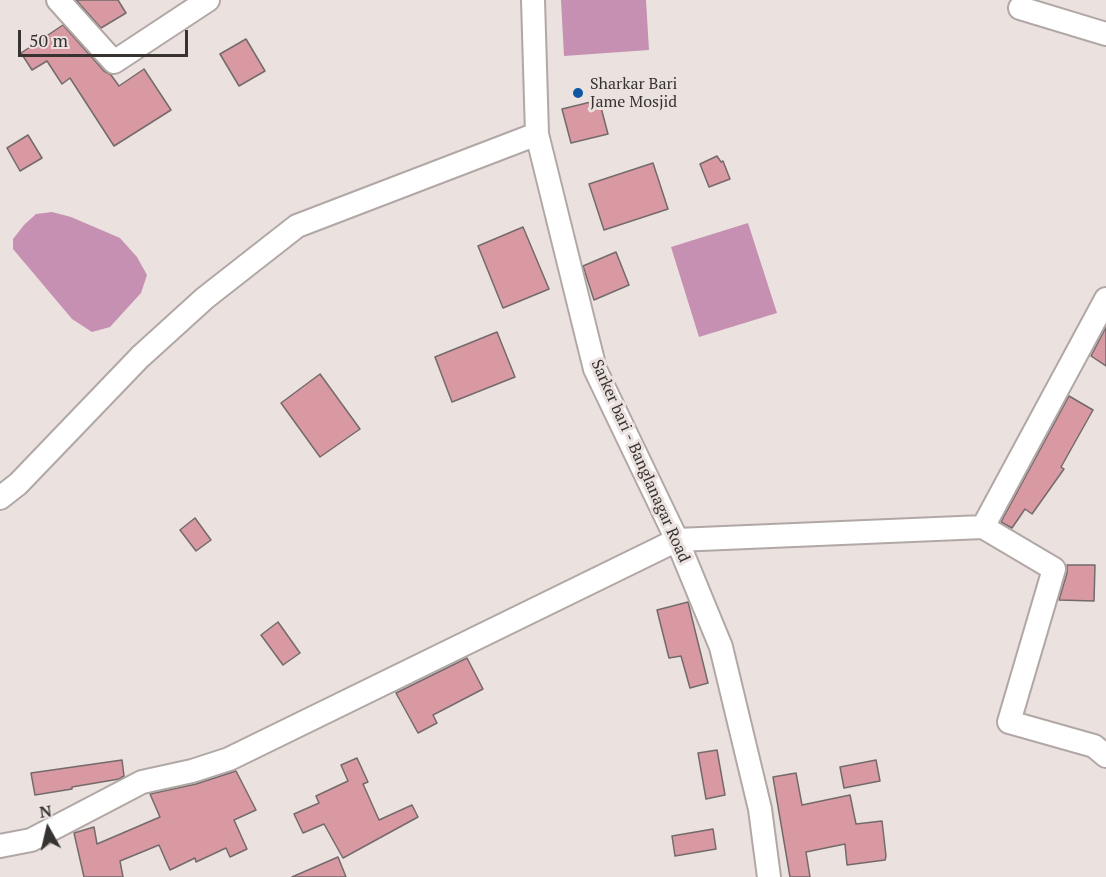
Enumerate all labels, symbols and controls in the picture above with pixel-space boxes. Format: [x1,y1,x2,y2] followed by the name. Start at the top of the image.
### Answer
[21,18,190,56] scale bar
[29,28,68,52] text: 50 m
[590,74,677,112] place label: Sharkar Bari Jame Mosjid
[571,86,585,100] marker: Sharkar Bari Jame Mosjid
[587,357,693,565] street label: Sarker bari - Banglanagar Road
[18,799,78,859] north arrow
[38,799,53,823] text: N

